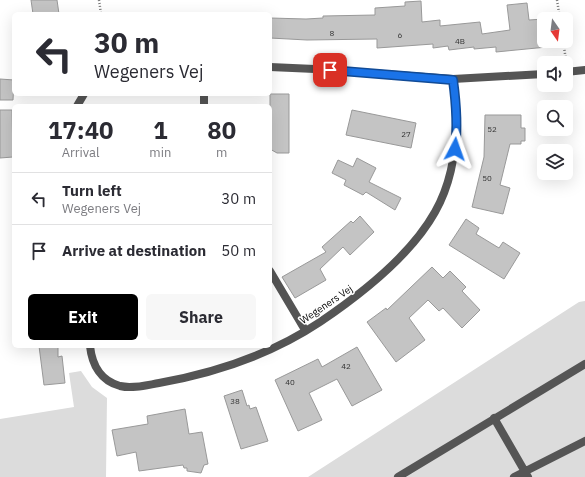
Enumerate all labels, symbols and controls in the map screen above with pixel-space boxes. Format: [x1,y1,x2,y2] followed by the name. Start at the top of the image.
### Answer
[537,12,573,48] north arrow
[537,12,573,180] map controls
[94,24,159,61] text: 30 m
[28,28,80,80] icon: left
[330,28,335,38] house number: 8
[398,30,403,40] house number: 6
[455,36,465,46] house number: 4B
[313,53,347,87] pin
[537,56,573,92] button: sound
[319,59,341,81] icon: arrive
[94,60,203,83] text: Wegeners Vej
[537,100,573,136] button: search
[48,114,113,146] text: 17:40
[153,114,168,146] text: 1
[207,114,236,146] text: 80
[487,124,497,134] house number: 52
[434,128,476,170] position arrow
[401,129,411,139] house number: 27
[62,144,100,161] text: Arrival
[149,144,171,161] text: min
[216,144,227,161] text: m
[537,144,573,180] button: layers
[482,173,492,183] house number: 50
[62,181,122,200] text: Turn left
[28,188,50,210] icon: left
[221,189,256,208] text: 30 m
[62,200,141,217] text: Wegeners Vej
[28,240,50,262] icon: arrive
[62,241,206,260] text: Arrive at destination
[221,241,256,260] text: 50 m
[297,282,355,327] street label: Wegeners Vej
[28,294,138,340] button: Exit
[146,294,256,340] button: Share
[341,361,351,371] house number: 42
[285,377,295,387] house number: 40
[230,396,240,406] house number: 38

